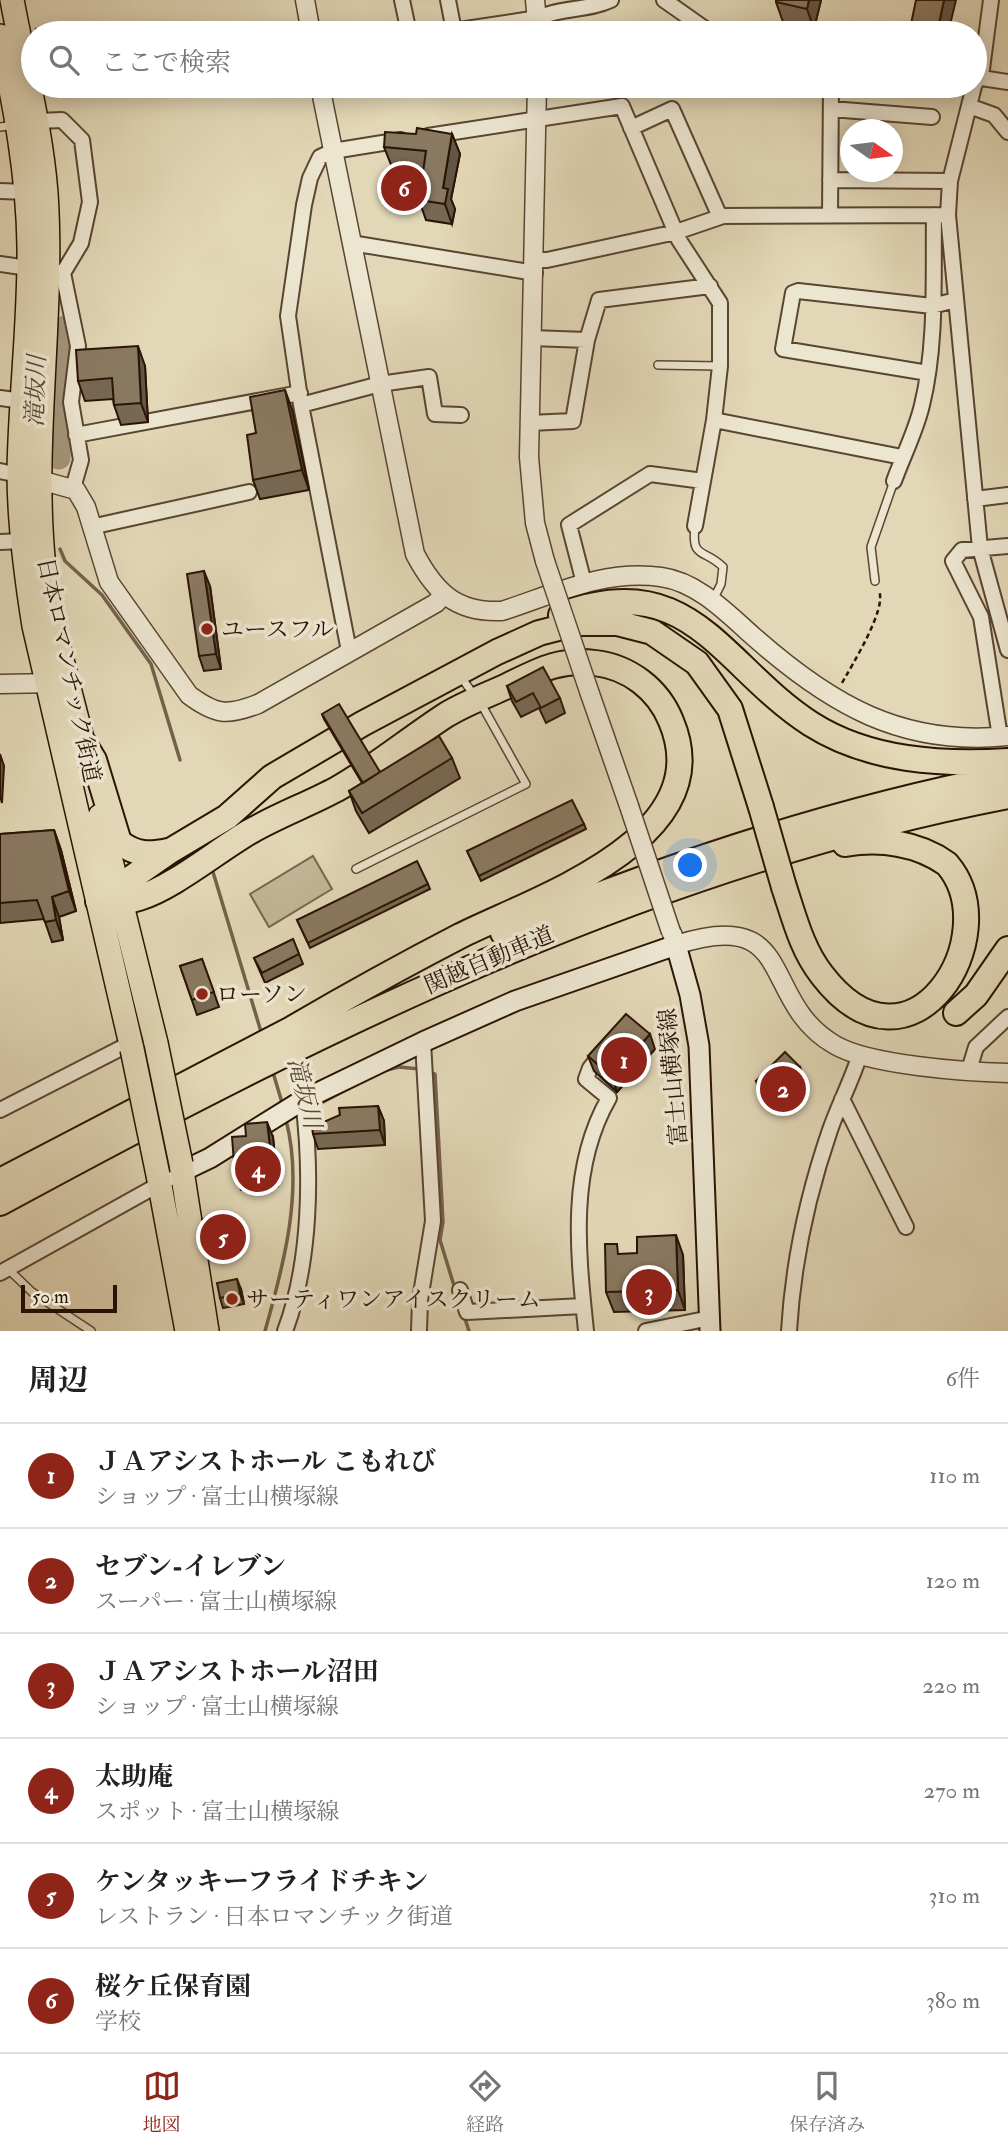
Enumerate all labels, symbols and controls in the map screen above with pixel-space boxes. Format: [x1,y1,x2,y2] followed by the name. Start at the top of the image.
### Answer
[21,21,987,98] search box
[45,41,83,79] icon: search
[101,47,231,79] text: ここで検索
[840,119,903,182] north arrow
[381,162,427,214] pin: 6
[19,351,53,428] water label: 滝坂川
[31,555,107,785] street label: 日本ロマンチック街道
[221,615,334,644] place label: ユースフル
[199,621,215,637] marker: ユースフル
[673,848,707,882] your location
[420,920,558,1000] street label: 関越自動車道
[216,980,307,1009] place label: ローソン
[194,986,210,1002] marker: ローソン
[653,1007,693,1147] street label: 富士山横塚線
[601,1034,647,1086] pin: 1
[280,1054,328,1135] water label: 滝坂川
[760,1063,806,1115] pin: 2
[235,1143,281,1195] pin: 4
[200,1211,246,1263] pin: 5
[626,1266,672,1318] pin: 3
[21,1282,117,1314] scale bar
[32,1285,69,1309] text: 50 m
[246,1285,541,1314] place label: サーティワンアイスクリーム
[224,1291,240,1307] marker: サーティワンアイスクリーム
[28,1362,88,1399] text: 周辺
[945,1364,980,1393] text: 6件
[95,1446,436,1478] text: ＪＡアシストホール こもれび
[47,1461,55,1490] text: 1
[929,1461,980,1490] text: 110 m
[95,1482,339,1511] text: ショップ · 富士山横塚線
[95,1551,286,1583] text: セブン-イレブン
[45,1566,57,1595] text: 2
[926,1566,980,1595] text: 120 m
[95,1587,337,1616] text: スーパー · 富士山横塚線
[95,1656,379,1688] text: ＪＡアシストホール沼田
[47,1671,55,1700] text: 3
[922,1671,980,1700] text: 220 m
[95,1692,339,1721] text: ショップ · 富士山横塚線
[95,1761,173,1793] text: 太助庵
[45,1776,57,1805] text: 4
[923,1776,980,1805] text: 270 m
[95,1797,339,1826] text: スポット · 富士山横塚線
[95,1866,428,1898] text: ケンタッキーフライドチキン
[46,1881,56,1910] text: 5
[929,1881,980,1910] text: 310 m
[95,1902,453,1931] text: レストラン · 日本ロマンチック街道
[95,1971,251,2003] text: 桜ケ丘保育園
[45,1986,57,2015] text: 6
[926,1986,980,2015] text: 380 m
[95,2007,141,2036] text: 学校
[143,2067,181,2137] tab: 地図
[466,2067,504,2137] tab: 経路
[789,2067,865,2137] tab: 保存済み

